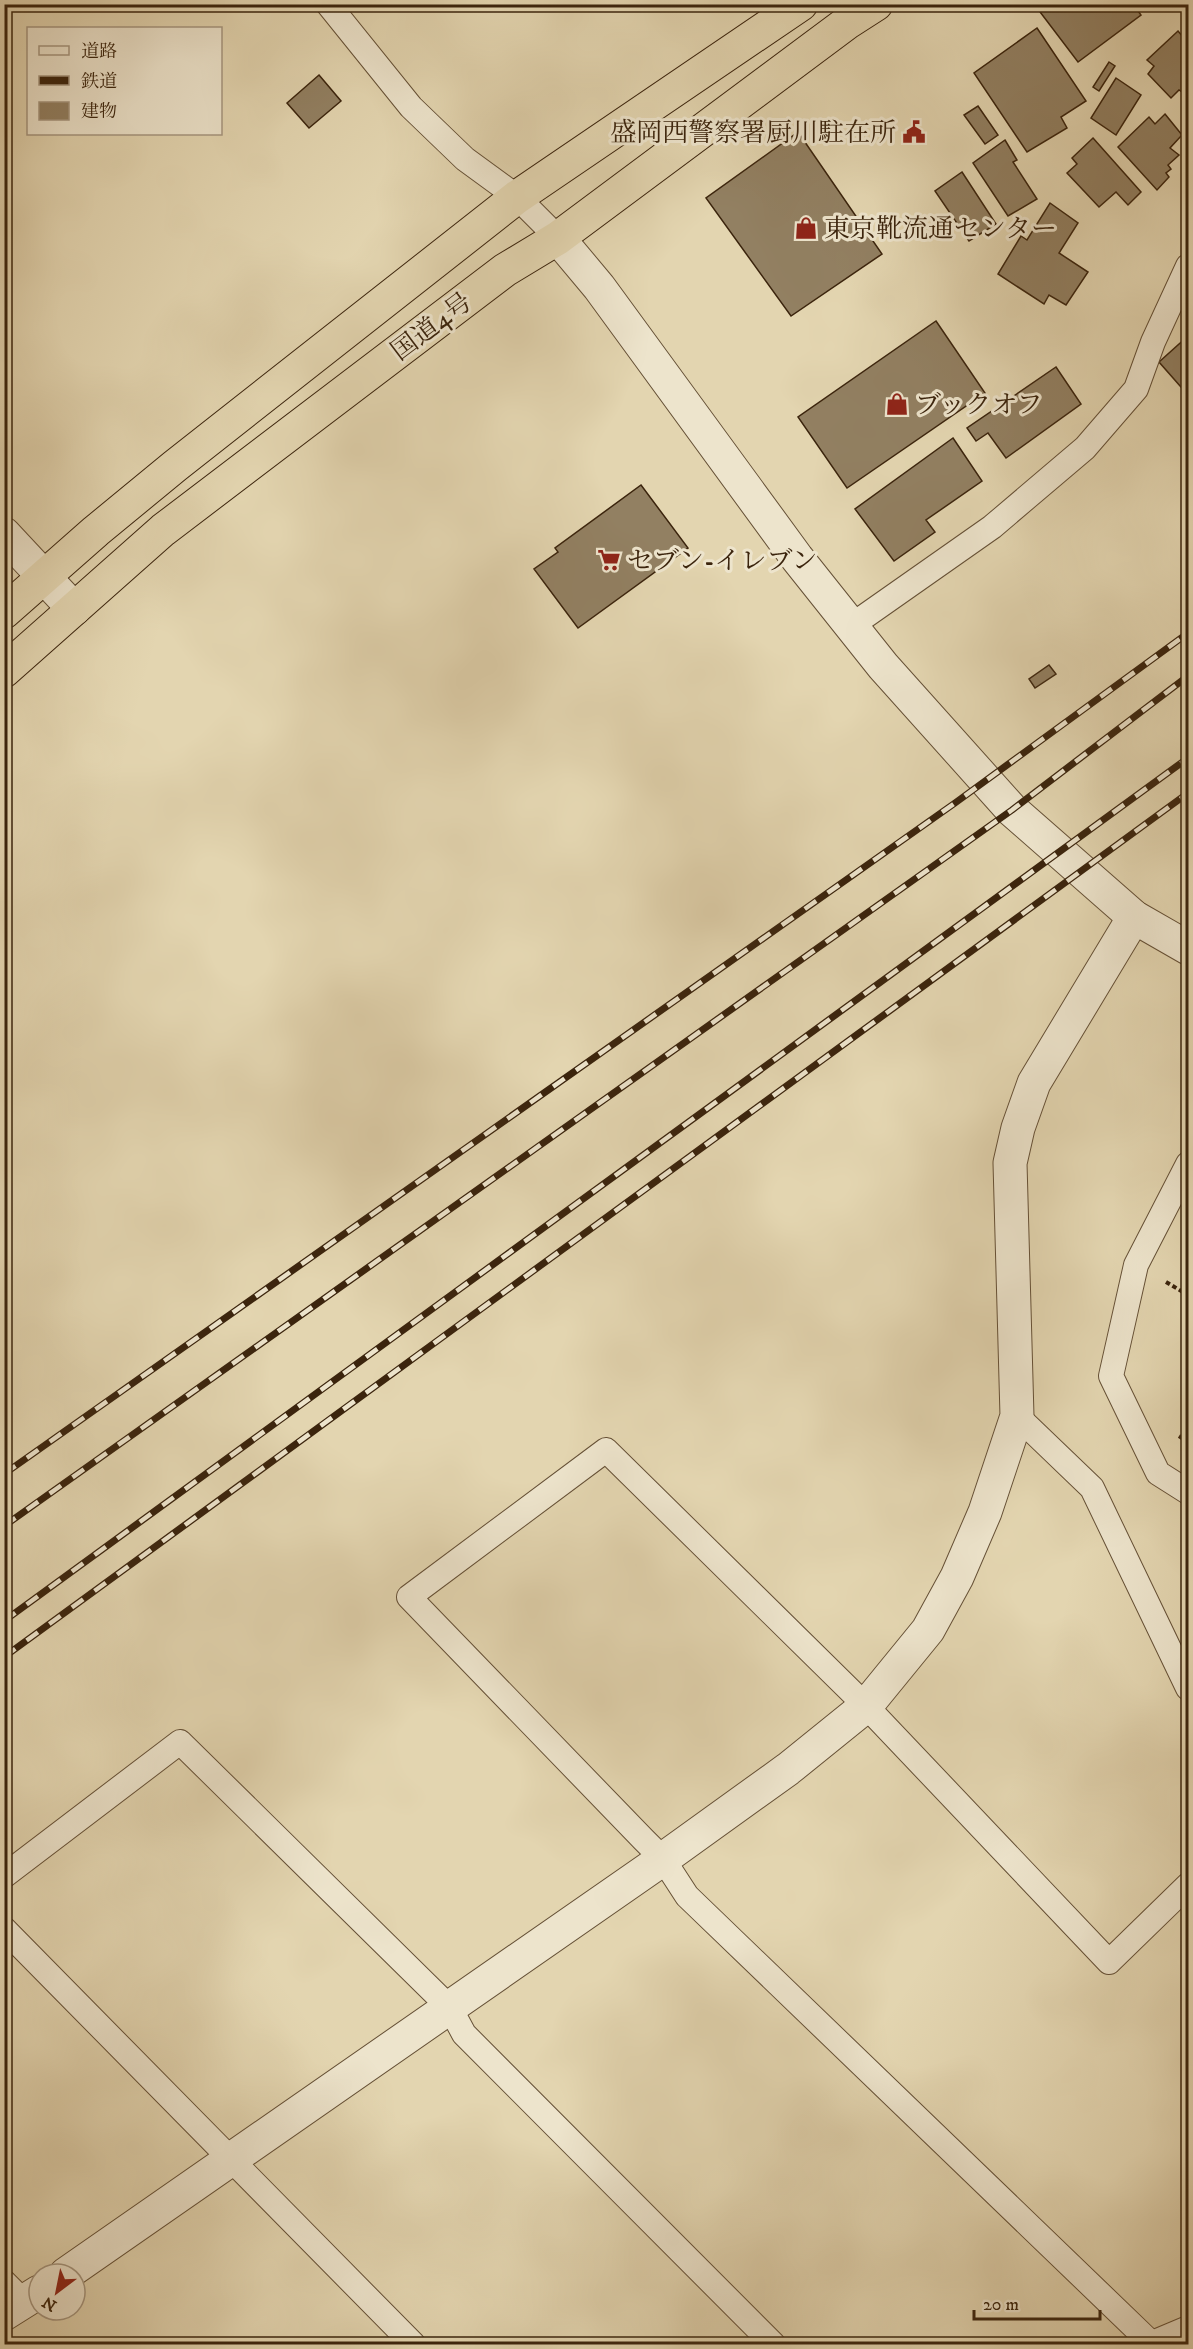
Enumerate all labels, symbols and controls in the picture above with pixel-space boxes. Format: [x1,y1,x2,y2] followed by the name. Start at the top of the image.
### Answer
[27,27,222,135] legend
[81,41,117,63] text: 道路
[81,71,117,93] text: 鉄道
[81,101,117,123] text: 建物
[610,117,896,150] place label: 盛岡西警察署厨川駐在所
[901,119,927,145] public building icon: 盛岡西警察署厨川駐在所
[824,213,1057,246] place label: 東京靴流通センター
[793,215,819,241] shop icon: 東京靴流通センター
[385,286,479,368] street label: 国道4号
[915,389,1042,422] place label: ブックオフ
[884,391,910,417] shop icon: ブックオフ
[627,545,817,578] place label: セブン-イレブン
[596,547,622,573] supermarket icon: セブン-イレブン
[27,2262,87,2322] north arrow
[974,2283,1100,2321] scale bar
[39,2292,60,2316] text: N
[983,2294,1019,2316] text: 20 m

